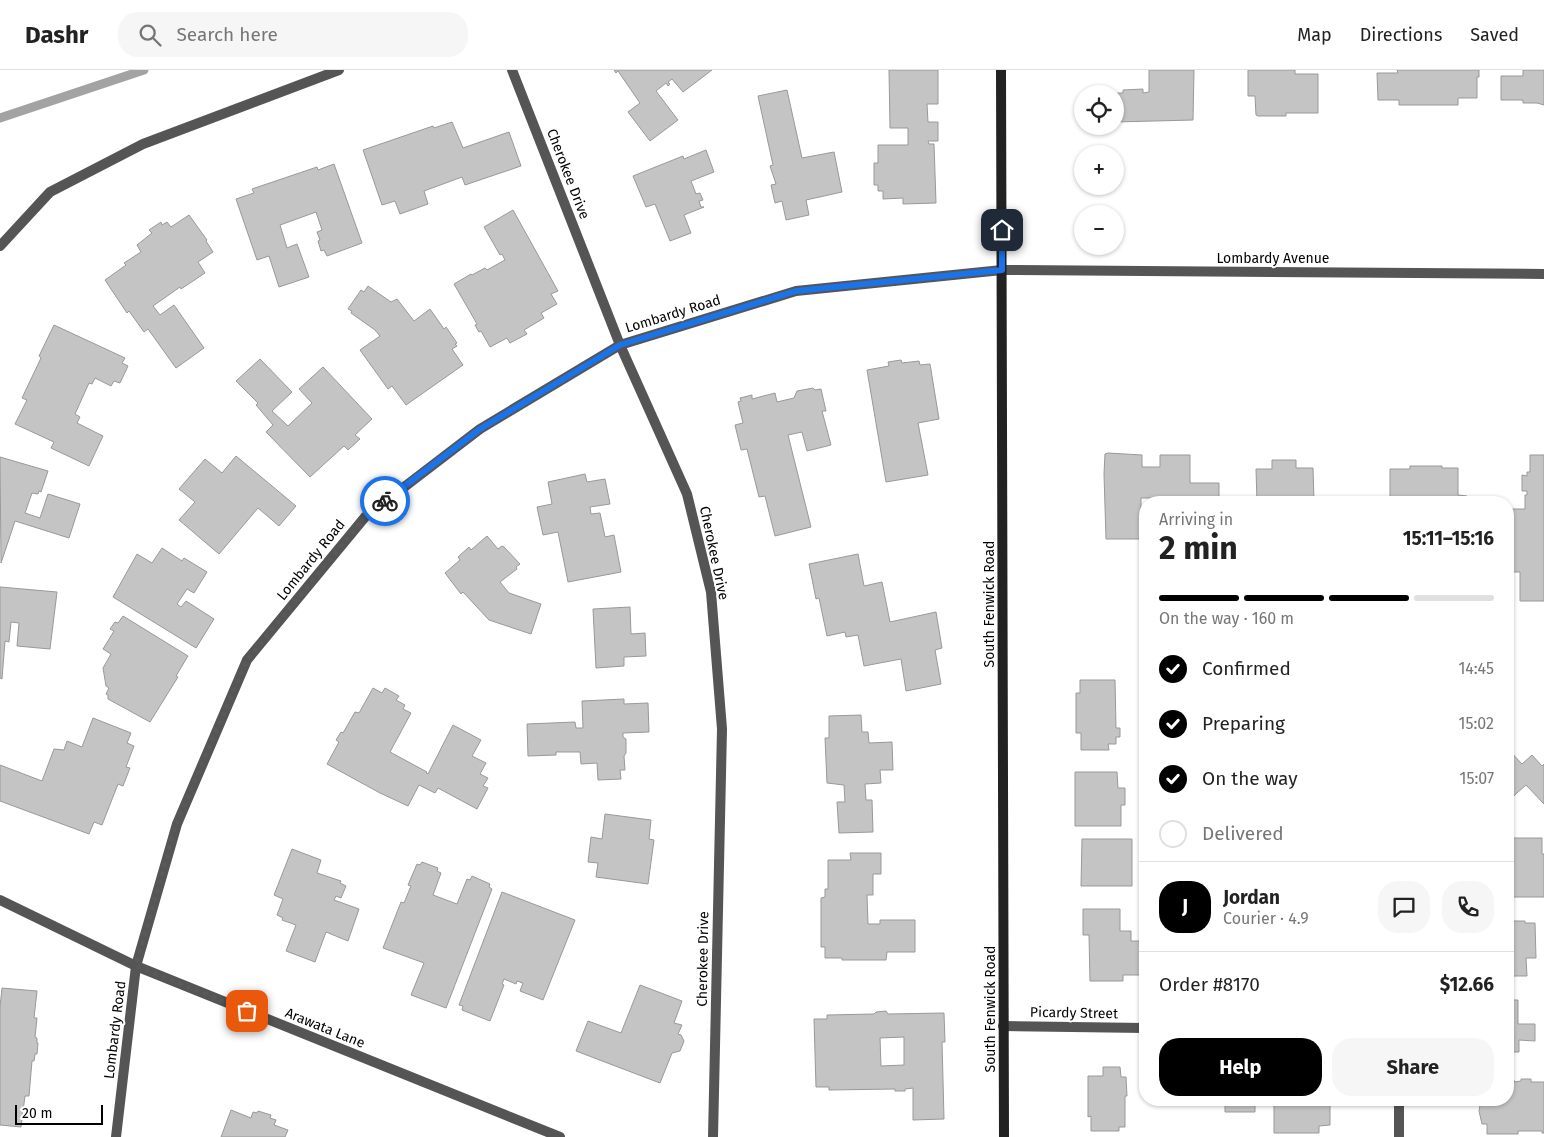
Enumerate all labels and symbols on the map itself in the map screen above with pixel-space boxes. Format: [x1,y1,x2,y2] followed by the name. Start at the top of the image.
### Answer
[543,126,593,222] street label: Cherokee Drive
[981,209,1023,251] pin
[1216,250,1330,267] street label: Lombardy Avenue
[623,291,723,337] street label: Lombardy Road
[360,476,410,526] courier
[696,505,732,601] street label: Cherokee Drive
[273,516,349,604] street label: Lombardy Road
[981,541,998,667] street label: South Fenwick Road
[694,911,712,1007] street label: Cherokee Drive
[982,946,999,1072] street label: South Fenwick Road
[101,980,129,1080] street label: Lombardy Road
[226,990,268,1032] pin
[283,1004,367,1052] street label: Arawata Lane
[1030,1004,1119,1022] street label: Picardy Street
[15,1102,102,1125] scale bar

